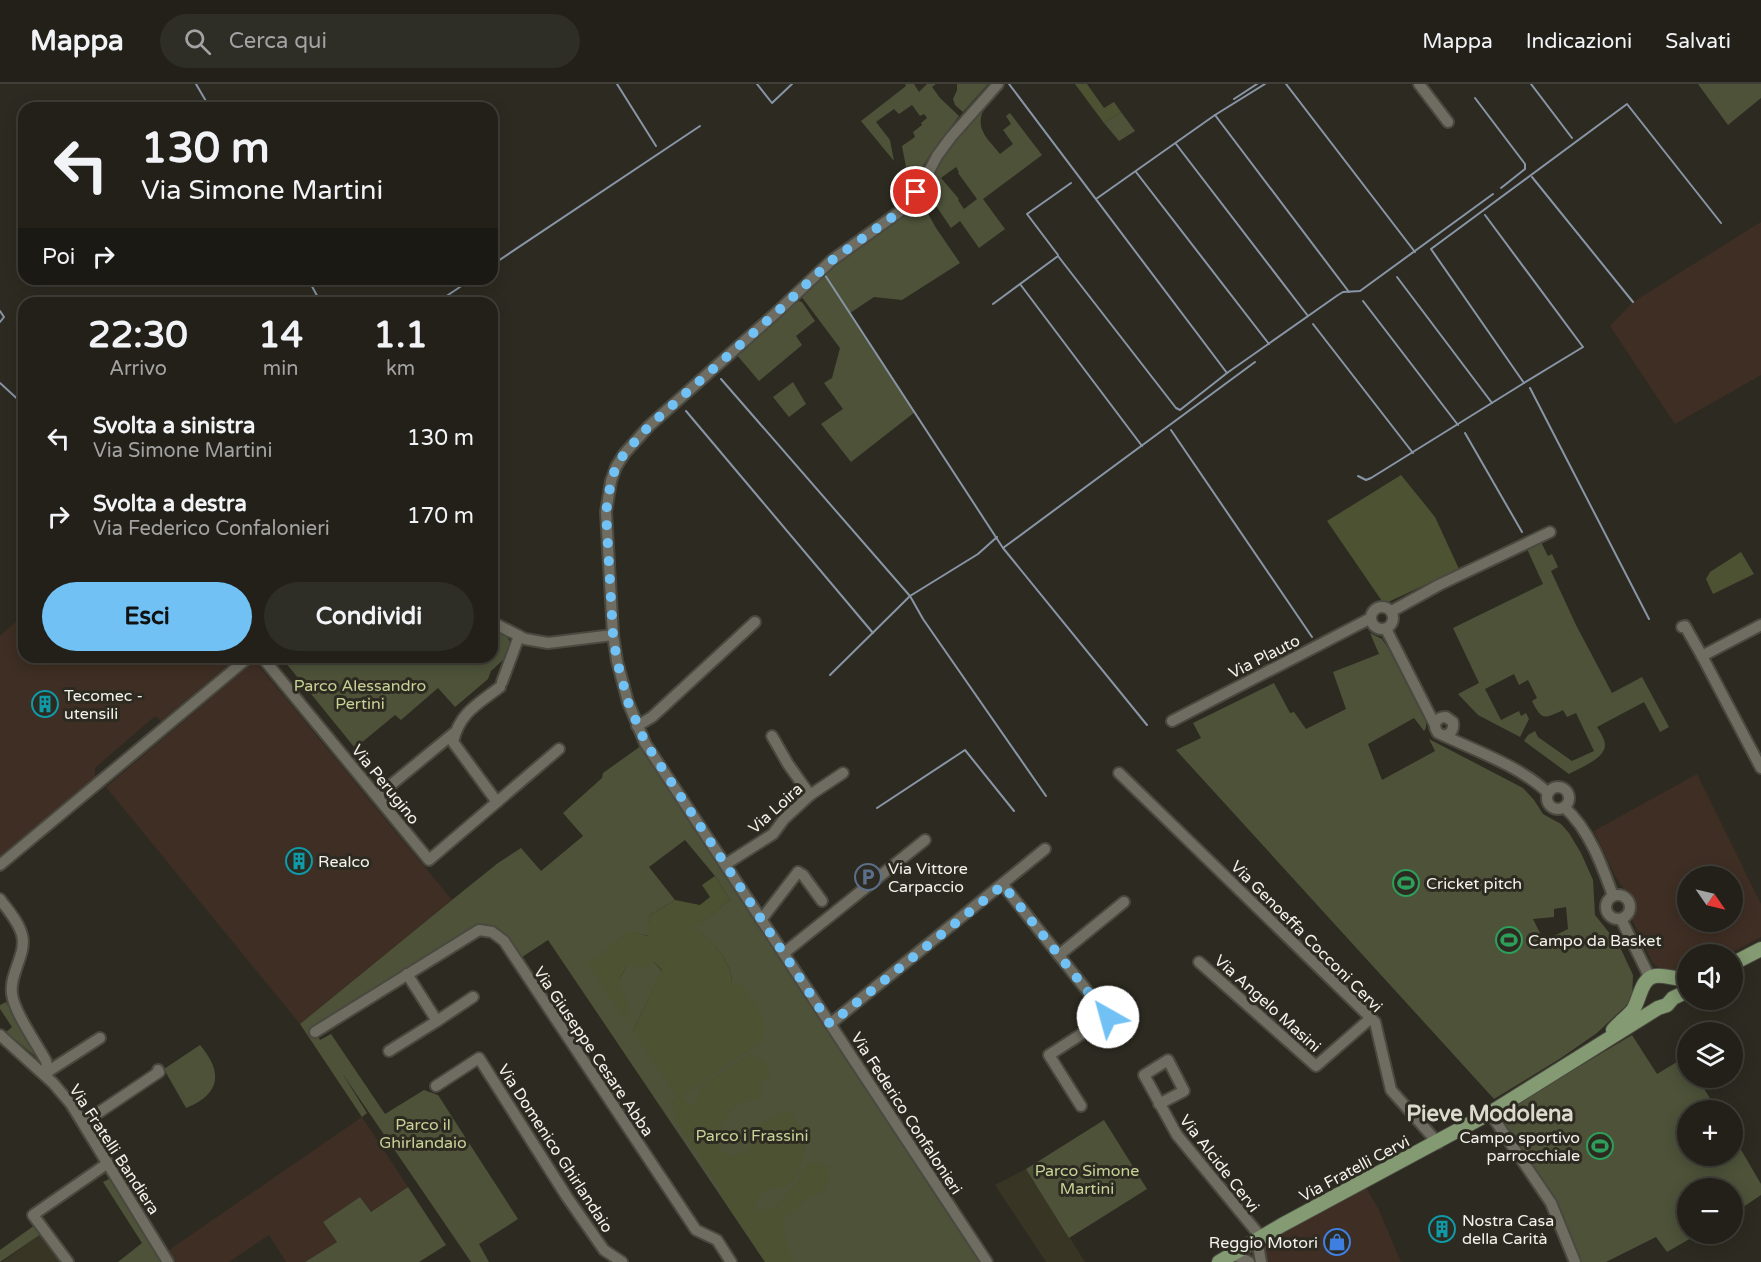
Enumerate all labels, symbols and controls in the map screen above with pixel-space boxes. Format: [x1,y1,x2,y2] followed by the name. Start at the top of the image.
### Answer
[160,14,580,68] search box
[30,24,124,58] text: Mappa
[181,25,214,58] icon: search
[229,28,327,54] text: Cerca qui
[1422,29,1493,54] text: Mappa
[1526,29,1632,54] text: Indicazioni
[1665,29,1731,54] text: Salvati
[141,123,270,174] text: 130 m
[42,126,120,204] icon: left
[890,166,941,217] pin
[141,174,383,207] text: Via Simone Martini
[899,175,932,208] icon: arrive
[87,240,120,273] icon: right
[42,244,75,270] text: Poi
[88,314,188,357] text: 22:30
[258,314,303,357] text: 14
[373,314,428,357] text: 1.1
[109,357,167,381] text: Arrivo
[263,357,298,381] text: min
[386,357,415,381] text: km
[93,413,255,439] text: Svolta a sinistra
[42,422,75,455] icon: left
[407,425,474,451] text: 130 m
[93,439,272,463] text: Via Simone Martini
[93,491,247,517] text: Svolta a destra
[42,500,75,533] icon: right
[407,503,474,529] text: 170 m
[93,517,330,541] text: Via Federico Confalonieri
[42,582,252,651] button: Esci
[264,582,474,651] button: Condividi
[1226,630,1303,683] street label: Via Plauto
[294,676,426,714] park label: Parco Alessandro Pertini
[64,686,143,724] place label: Tecomec - utensili
[30,689,60,719] building icon: Tecomec - utensili
[347,741,424,829] street label: Via Perugino
[744,779,807,838] street label: Via Loira
[284,846,314,876] building icon: Realco
[318,852,370,872] place label: Realco
[1226,857,1386,1017] street label: Via Genoeffa Cocconi Cervi
[888,859,968,897] place label: Via Vittore Carpaccio
[853,862,883,892] parking icon: Via Vittore Carpaccio
[1677,866,1743,932] north arrow
[1677,866,1743,1244] map controls
[1391,868,1421,898] sports icon: Cricket pitch
[1426,874,1522,894] place label: Cricket pitch
[1494,925,1524,955] sports icon: Campo da Basket
[1528,931,1662,951] place label: Campo da Basket
[1677,944,1743,1010] button: sound
[1210,951,1325,1057] street label: Via Angelo Masini
[529,963,658,1140] street label: Via Giuseppe Cesare Abba
[1076,985,1140,1049] position arrow
[1677,1022,1743,1088] button: layers
[846,1029,966,1198] street label: Via Federico Confalonieri
[493,1061,617,1237] street label: Via Domenico Ghirlandaio
[65,1081,164,1219] street label: Via Fratelli Bandiera
[1677,1100,1743,1166] button: +
[1406,1101,1574,1127] district label: Pieve Modolena
[1175,1111,1263,1216] street label: Via Alcide Cervi
[379,1115,467,1153] park label: Parco il Ghirlandaio
[695,1126,809,1146] park label: Parco i Frassini
[1459,1128,1580,1166] place label: Campo sportivo parrocchiale
[1296,1131,1413,1206] street label: Via Fratelli Cervi
[1585,1131,1615,1161] sports icon: Campo sportivo parrocchiale
[1035,1161,1139,1199] park label: Parco Simone Martini
[1677,1178,1743,1244] button: −
[1462,1211,1554,1249] place label: Nostra Casa della Carità
[1427,1214,1457,1244] building icon: Nostra Casa della Carità
[1322,1227,1352,1257] shop icon: Reggio Motori
[1209,1233,1318,1253] place label: Reggio Motori

